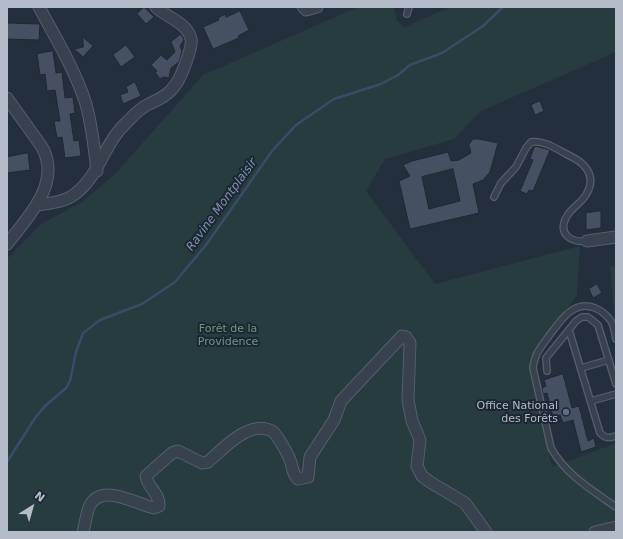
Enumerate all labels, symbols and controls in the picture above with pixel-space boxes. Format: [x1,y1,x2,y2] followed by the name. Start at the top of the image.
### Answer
[184,156,260,254] water label: Ravine Montplaisir
[198,322,258,348] park label: Forêt de la Providence
[477,399,558,425] place label: Office National des Forêts
[561,407,571,417] marker: Office National des Forêts
[12,487,52,527] north arrow
[32,489,47,505] text: N

